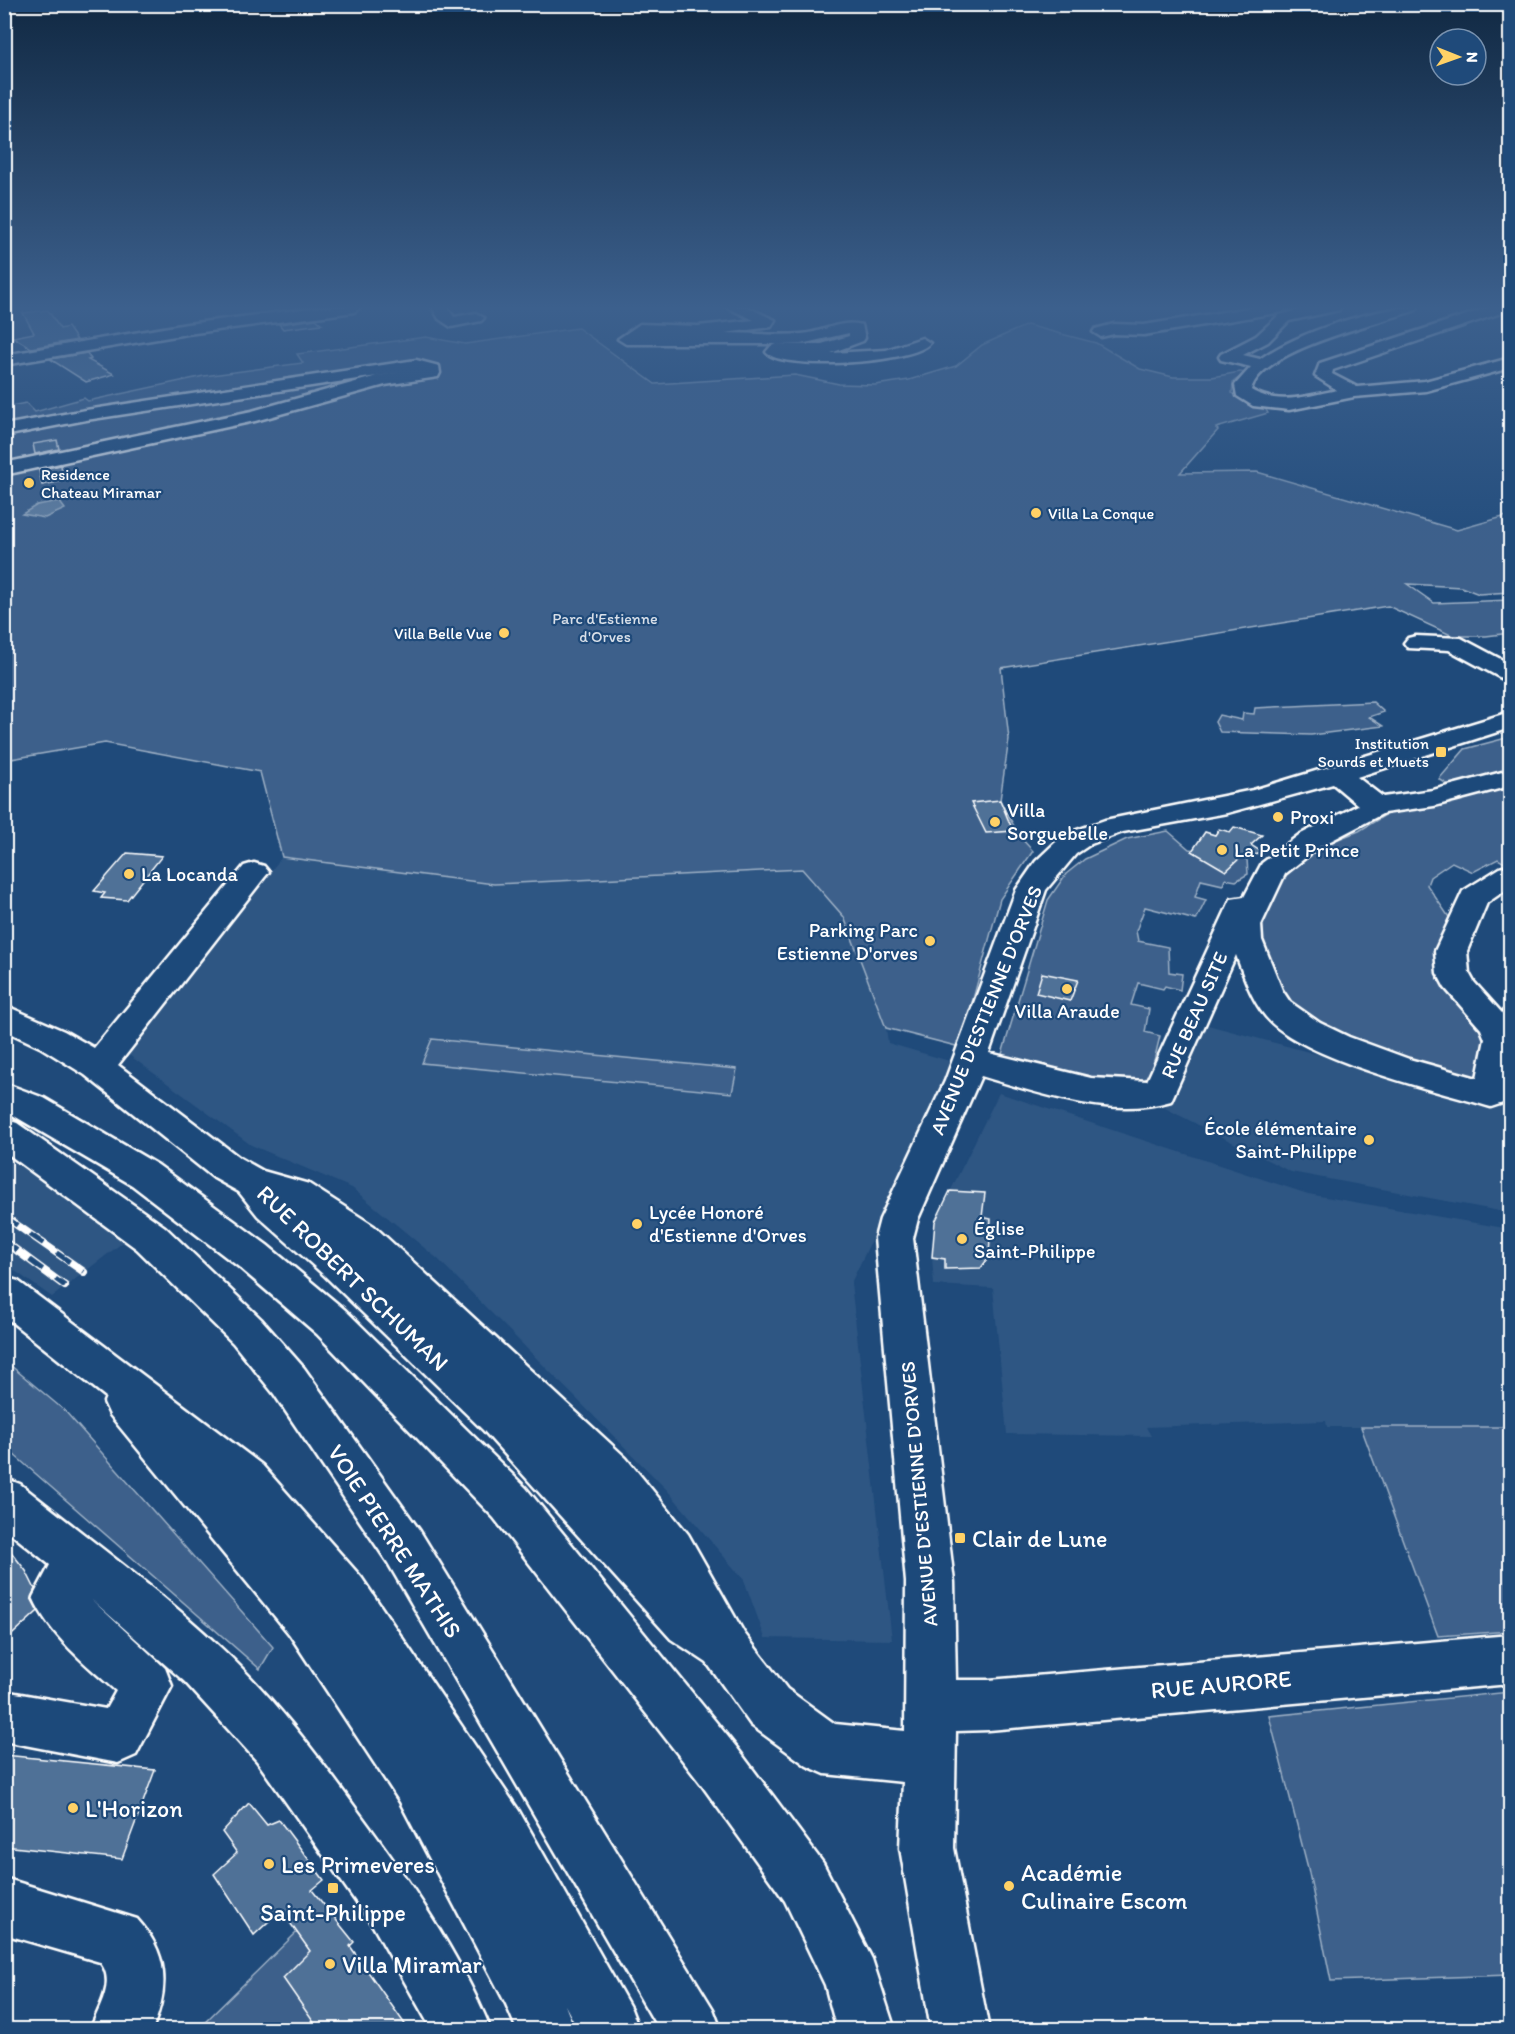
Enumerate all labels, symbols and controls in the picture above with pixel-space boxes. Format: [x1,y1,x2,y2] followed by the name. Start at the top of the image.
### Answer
[1428,27,1488,87] north arrow
[1463,52,1482,63] text: N
[41,465,162,502] place label: Residence Chateau Miramar
[22,476,36,490] marker: Residence Chateau Miramar
[1048,504,1154,523] place label: Villa La Conque
[1029,506,1043,520] marker: Villa La Conque
[552,609,658,646] park label: Parc d'Estienne d'Orves
[394,624,492,643] place label: Villa Belle Vue
[497,626,511,640] marker: Villa Belle Vue
[1318,734,1429,771] place label: Institution Sourds et Muets
[1434,745,1448,759] marker: Institution Sourds et Muets
[1007,798,1108,845] place label: Villa Sorguebelle
[1290,805,1334,829] place label: Proxi
[1271,810,1285,824] marker: Proxi
[988,815,1002,829] marker: Villa Sorguebelle
[1234,838,1359,862] place label: La Petit Prince
[1215,843,1229,857] marker: La Petit Prince
[141,862,239,886] place label: La Locanda
[122,867,136,881] marker: La Locanda
[925,882,1047,1138] street label: AVENUE D'ESTIENNE D'ORVES
[777,918,918,965] place label: Parking Parc Estienne D'orves
[923,934,937,948] marker: Parking Parc Estienne D'orves
[1155,948,1233,1082] street label: RUE BEAU SITE
[1060,982,1074,996] marker: Villa Araude
[1014,999,1120,1023] place label: Villa Araude
[1204,1116,1357,1163] place label: École élémentaire Saint-Philippe
[1362,1133,1376,1147] marker: École élémentaire Saint-Philippe
[251,1179,455,1377] street label: RUE ROBERT SCHUMAN
[649,1200,807,1247] place label: Lycée Honoré d'Estienne d'Orves
[974,1216,1095,1263] place label: Église Saint-Philippe
[630,1217,644,1231] marker: Lycée Honoré d'Estienne d'Orves
[955,1232,969,1246] marker: Église Saint-Philippe
[895,1360,943,1628] street label: AVENUE D'ESTIENNE D'ORVES
[322,1439,468,1643] street label: VOIE PIERRE MATHIS
[972,1524,1107,1553] place label: Clair de Lune
[953,1531,967,1545] marker: Clair de Lune
[1150,1663,1292,1705] street label: RUE AURORE
[85,1794,183,1823] place label: L'Horizon
[66,1801,80,1815] marker: L'Horizon
[281,1850,435,1879] place label: Les Primeveres
[262,1857,276,1871] marker: Les Primeveres
[1021,1858,1187,1915] place label: Académie Culinaire Escom
[1002,1879,1016,1893] marker: Académie Culinaire Escom
[326,1881,340,1895] marker: Saint-Philippe
[260,1898,406,1927] place label: Saint-Philippe
[342,1950,482,1979] place label: Villa Miramar
[323,1957,337,1971] marker: Villa Miramar

